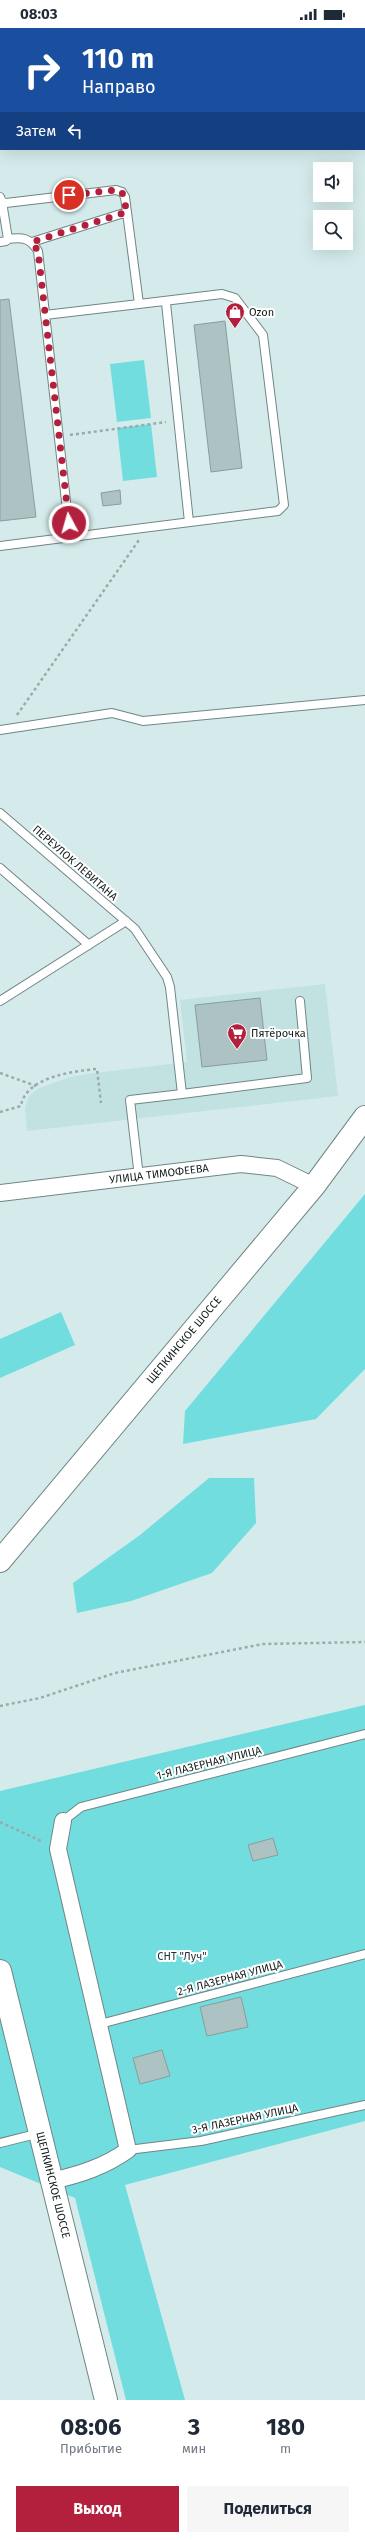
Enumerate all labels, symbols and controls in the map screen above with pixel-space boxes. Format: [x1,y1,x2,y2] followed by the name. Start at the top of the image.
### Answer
[20,5,58,23] text: 08:03
[82,42,154,75] text: 110 m
[16,44,68,96] icon: right
[82,76,156,98] text: Направо
[64,120,86,142] icon: left
[16,122,56,140] text: Затем
[313,162,353,250] map controls
[313,162,353,202] button: sound
[52,178,86,212] pin
[58,184,80,206] icon: arrive
[313,210,353,250] button: search
[224,301,246,329] shop icon: Ozon
[249,306,274,319] place label: Ozon
[48,502,90,544] position arrow
[30,823,121,904] street label: ПЕРЕУЛОК ЛЕВИТАНА
[226,1022,248,1050] supermarket icon: Пятёрочка
[251,1027,306,1040] place label: Пятёрочка
[109,1161,210,1187] street label: УЛИЦА ТИМОФЕЕВА
[144,1294,224,1386] street label: ЩЕПКИНСКОЕ ШОССЕ
[155,1744,263,1782] street label: 1-Я ЛАЗЕРНАЯ УЛИЦА
[157,1950,207,1963] park label: СНТ "Луч"
[176,1958,285,1998] street label: 2-Я ЛАЗЕРНАЯ УЛИЦА
[191,2101,300,2137] street label: 3-Я ЛАЗЕРНАЯ УЛИЦА
[33,2130,73,2240] street label: ЩЕПКИНСКОЕ ШОССЕ
[60,2413,122,2441] text: 08:06
[188,2413,200,2441] text: 3
[266,2413,305,2441] text: 180
[60,2441,122,2456] text: Прибытие
[182,2441,206,2456] text: мин
[280,2441,291,2456] text: m
[16,2486,179,2532] button: Выход
[187,2486,349,2532] button: Поделиться

